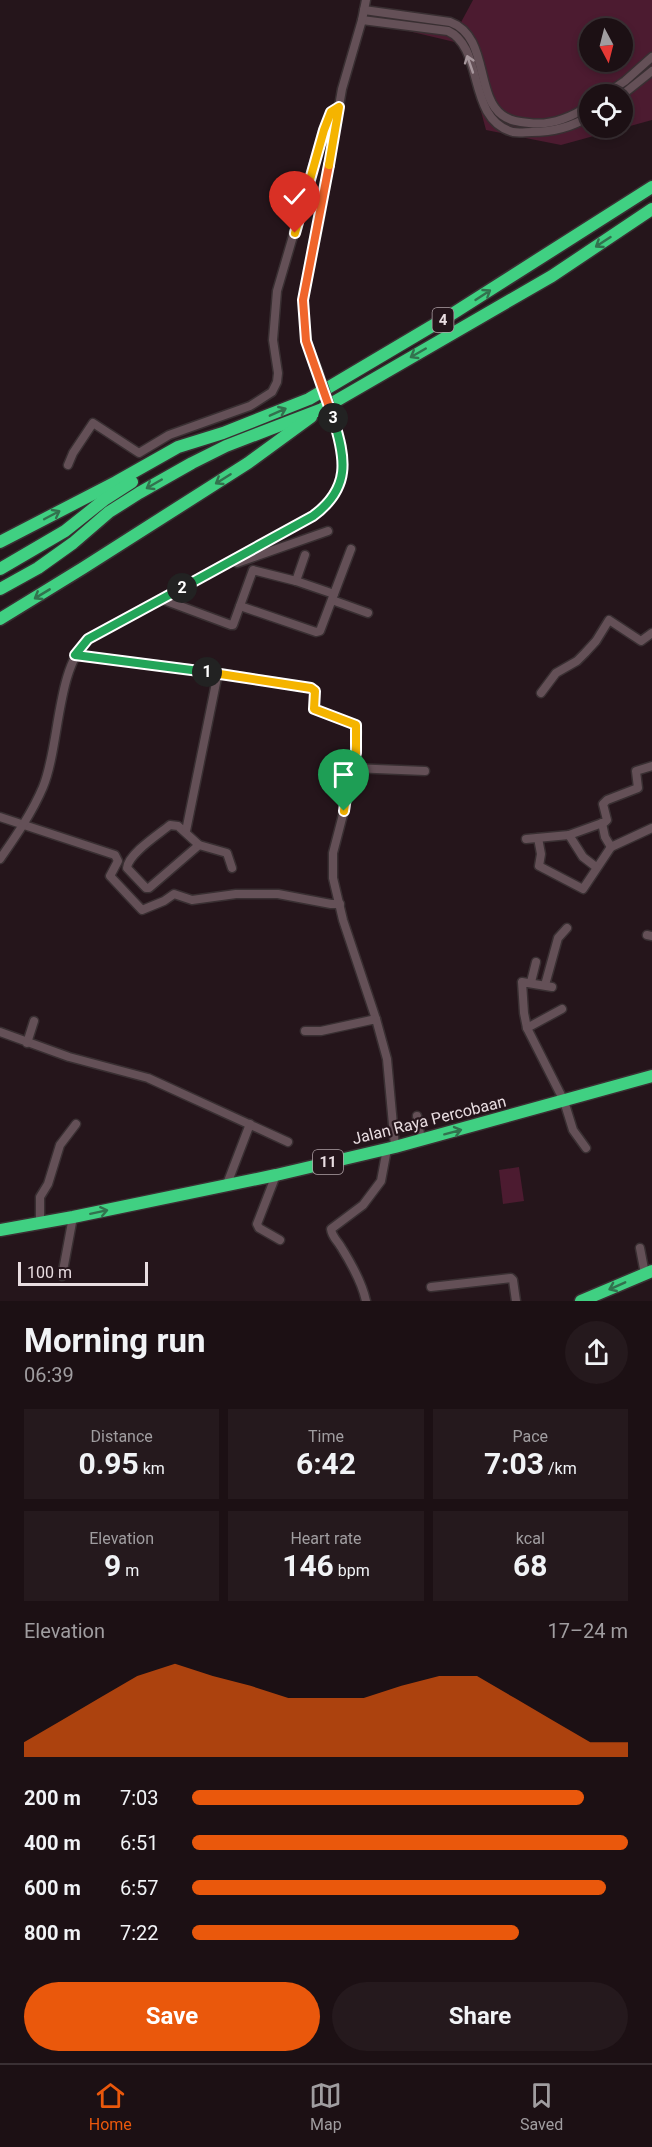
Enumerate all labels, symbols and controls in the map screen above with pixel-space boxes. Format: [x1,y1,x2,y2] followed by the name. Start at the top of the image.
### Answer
[579,18,633,72] north arrow
[579,18,633,138] map controls
[464,55,475,74] one-way arrow
[579,84,633,138] button: locate
[269,171,320,233] pin
[278,180,311,213] icon: check
[595,236,612,248] one-way arrow
[474,288,491,300] one-way arrow
[432,308,454,332] road number: 4
[410,347,427,359] one-way arrow
[318,403,348,433] pin: 3
[268,406,286,418] one-way arrow
[328,408,338,427] text: 3
[215,473,232,485] one-way arrow
[146,479,163,491] one-way arrow
[43,509,61,520] one-way arrow
[167,573,197,603] pin: 2
[177,578,187,597] text: 2
[34,588,51,600] one-way arrow
[192,657,222,687] pin: 1
[202,662,212,681] text: 1
[318,749,369,811] pin
[327,758,360,791] icon: arrive
[350,1092,508,1148] street label: Jalan Raya Percobaan
[443,1126,462,1137] one-way arrow
[313,1150,343,1174] road number: 11
[89,1205,108,1217] one-way arrow
[18,1259,148,1286] scale bar
[27,1263,72,1282] text: 100 m
[608,1281,626,1293] one-way arrow
[24,1321,205,1360] text: Morning run
[565,1321,628,1384] button: share
[24,1363,74,1387] text: 06:39
[91,1427,153,1446] text: Distance
[308,1427,344,1446] text: Time
[513,1427,548,1446] text: Pace
[78,1446,139,1481] text: 0.95
[296,1446,356,1481] text: 6:42
[484,1446,544,1481] text: 7:03
[139,1459,165,1478] text: km
[544,1459,577,1478] text: /km
[89,1529,154,1548] text: Elevation
[290,1529,362,1548] text: Heart rate
[516,1529,545,1548] text: kcal
[104,1548,121,1583] text: 9
[282,1548,334,1583] text: 146
[513,1548,548,1583] text: 68
[121,1561,139,1580] text: m
[334,1561,370,1580] text: bpm
[24,1619,105,1643] text: Elevation
[547,1619,628,1643] text: 17–24 m
[24,1786,81,1810] text: 200 m
[120,1786,159,1810] text: 7:03
[24,1831,81,1855] text: 400 m
[120,1831,159,1855] text: 6:51
[24,1876,81,1900] text: 600 m
[120,1876,159,1900] text: 6:57
[24,1921,81,1945] text: 800 m
[120,1921,159,1945] text: 7:22
[24,1982,320,2051] button: Save
[332,1982,628,2051] button: Share
[89,2079,132,2134] tab: Home
[309,2079,342,2134] tab: Map
[520,2079,563,2134] tab: Saved

